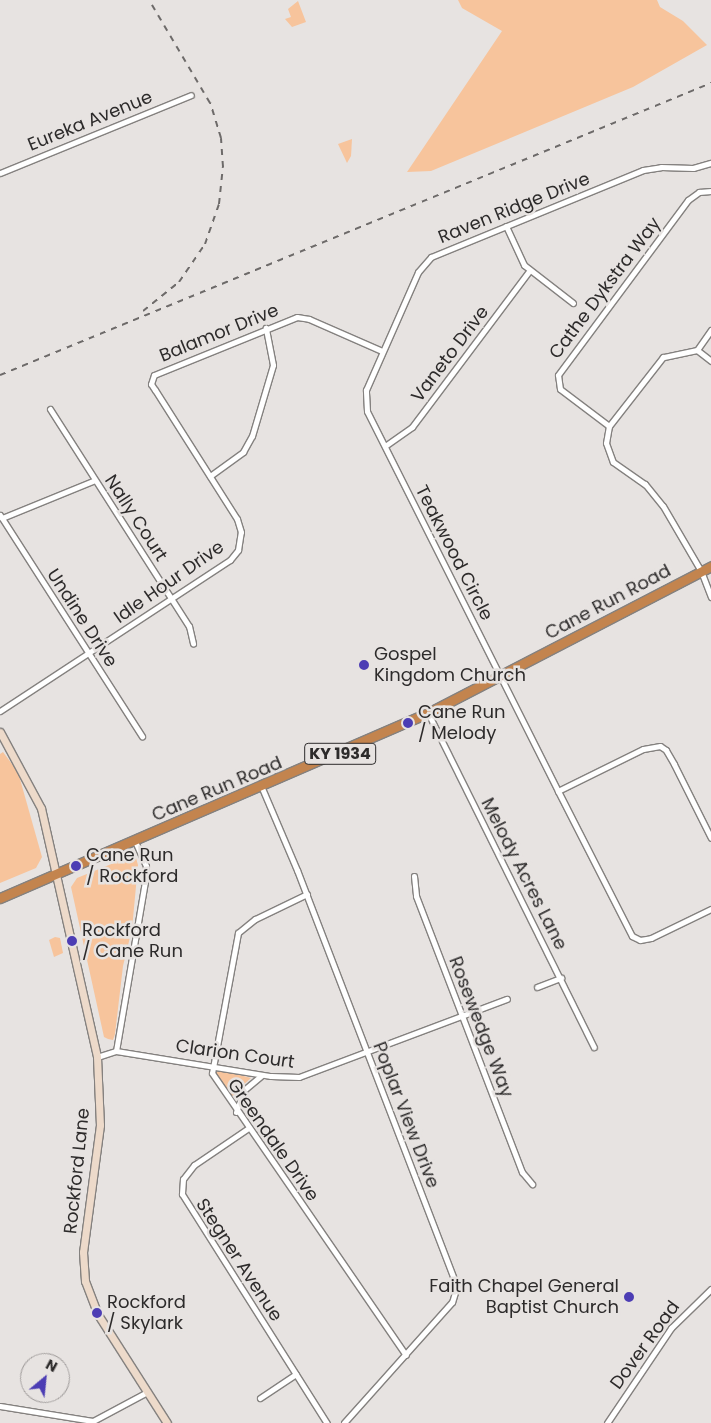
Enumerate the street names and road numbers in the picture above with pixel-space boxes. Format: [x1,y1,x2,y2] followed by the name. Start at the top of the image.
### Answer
[25,86,155,156] street label: Eureka Avenue
[435,168,593,248] street label: Raven Ridge Drive
[545,213,665,363] street label: Cathe Dykstra Way
[156,299,282,367] street label: Balamor Drive
[407,302,493,406] street label: Vaneto Drive
[100,471,172,565] street label: Nally Court
[411,482,497,624] street label: Teakwood Circle
[110,536,228,628] street label: Idle Hour Drive
[542,560,674,644] street label: Cane Run Road
[42,565,122,671] street label: Undine Drive
[304,741,376,768] road number: KY 1934
[149,752,285,826] street label: Cane Run Road
[476,794,572,954] street label: Melody Acres Lane
[444,954,518,1100] street label: Rosewedge Way
[174,1035,296,1073] street label: Clarion Court
[368,1039,444,1191] street label: Poplar View Drive
[223,1075,323,1205] street label: Greendale Drive
[60,1107,94,1235] street label: Rockford Lane
[191,1194,287,1326] street label: Stegner Avenue
[606,1297,684,1393] street label: Dover Road

